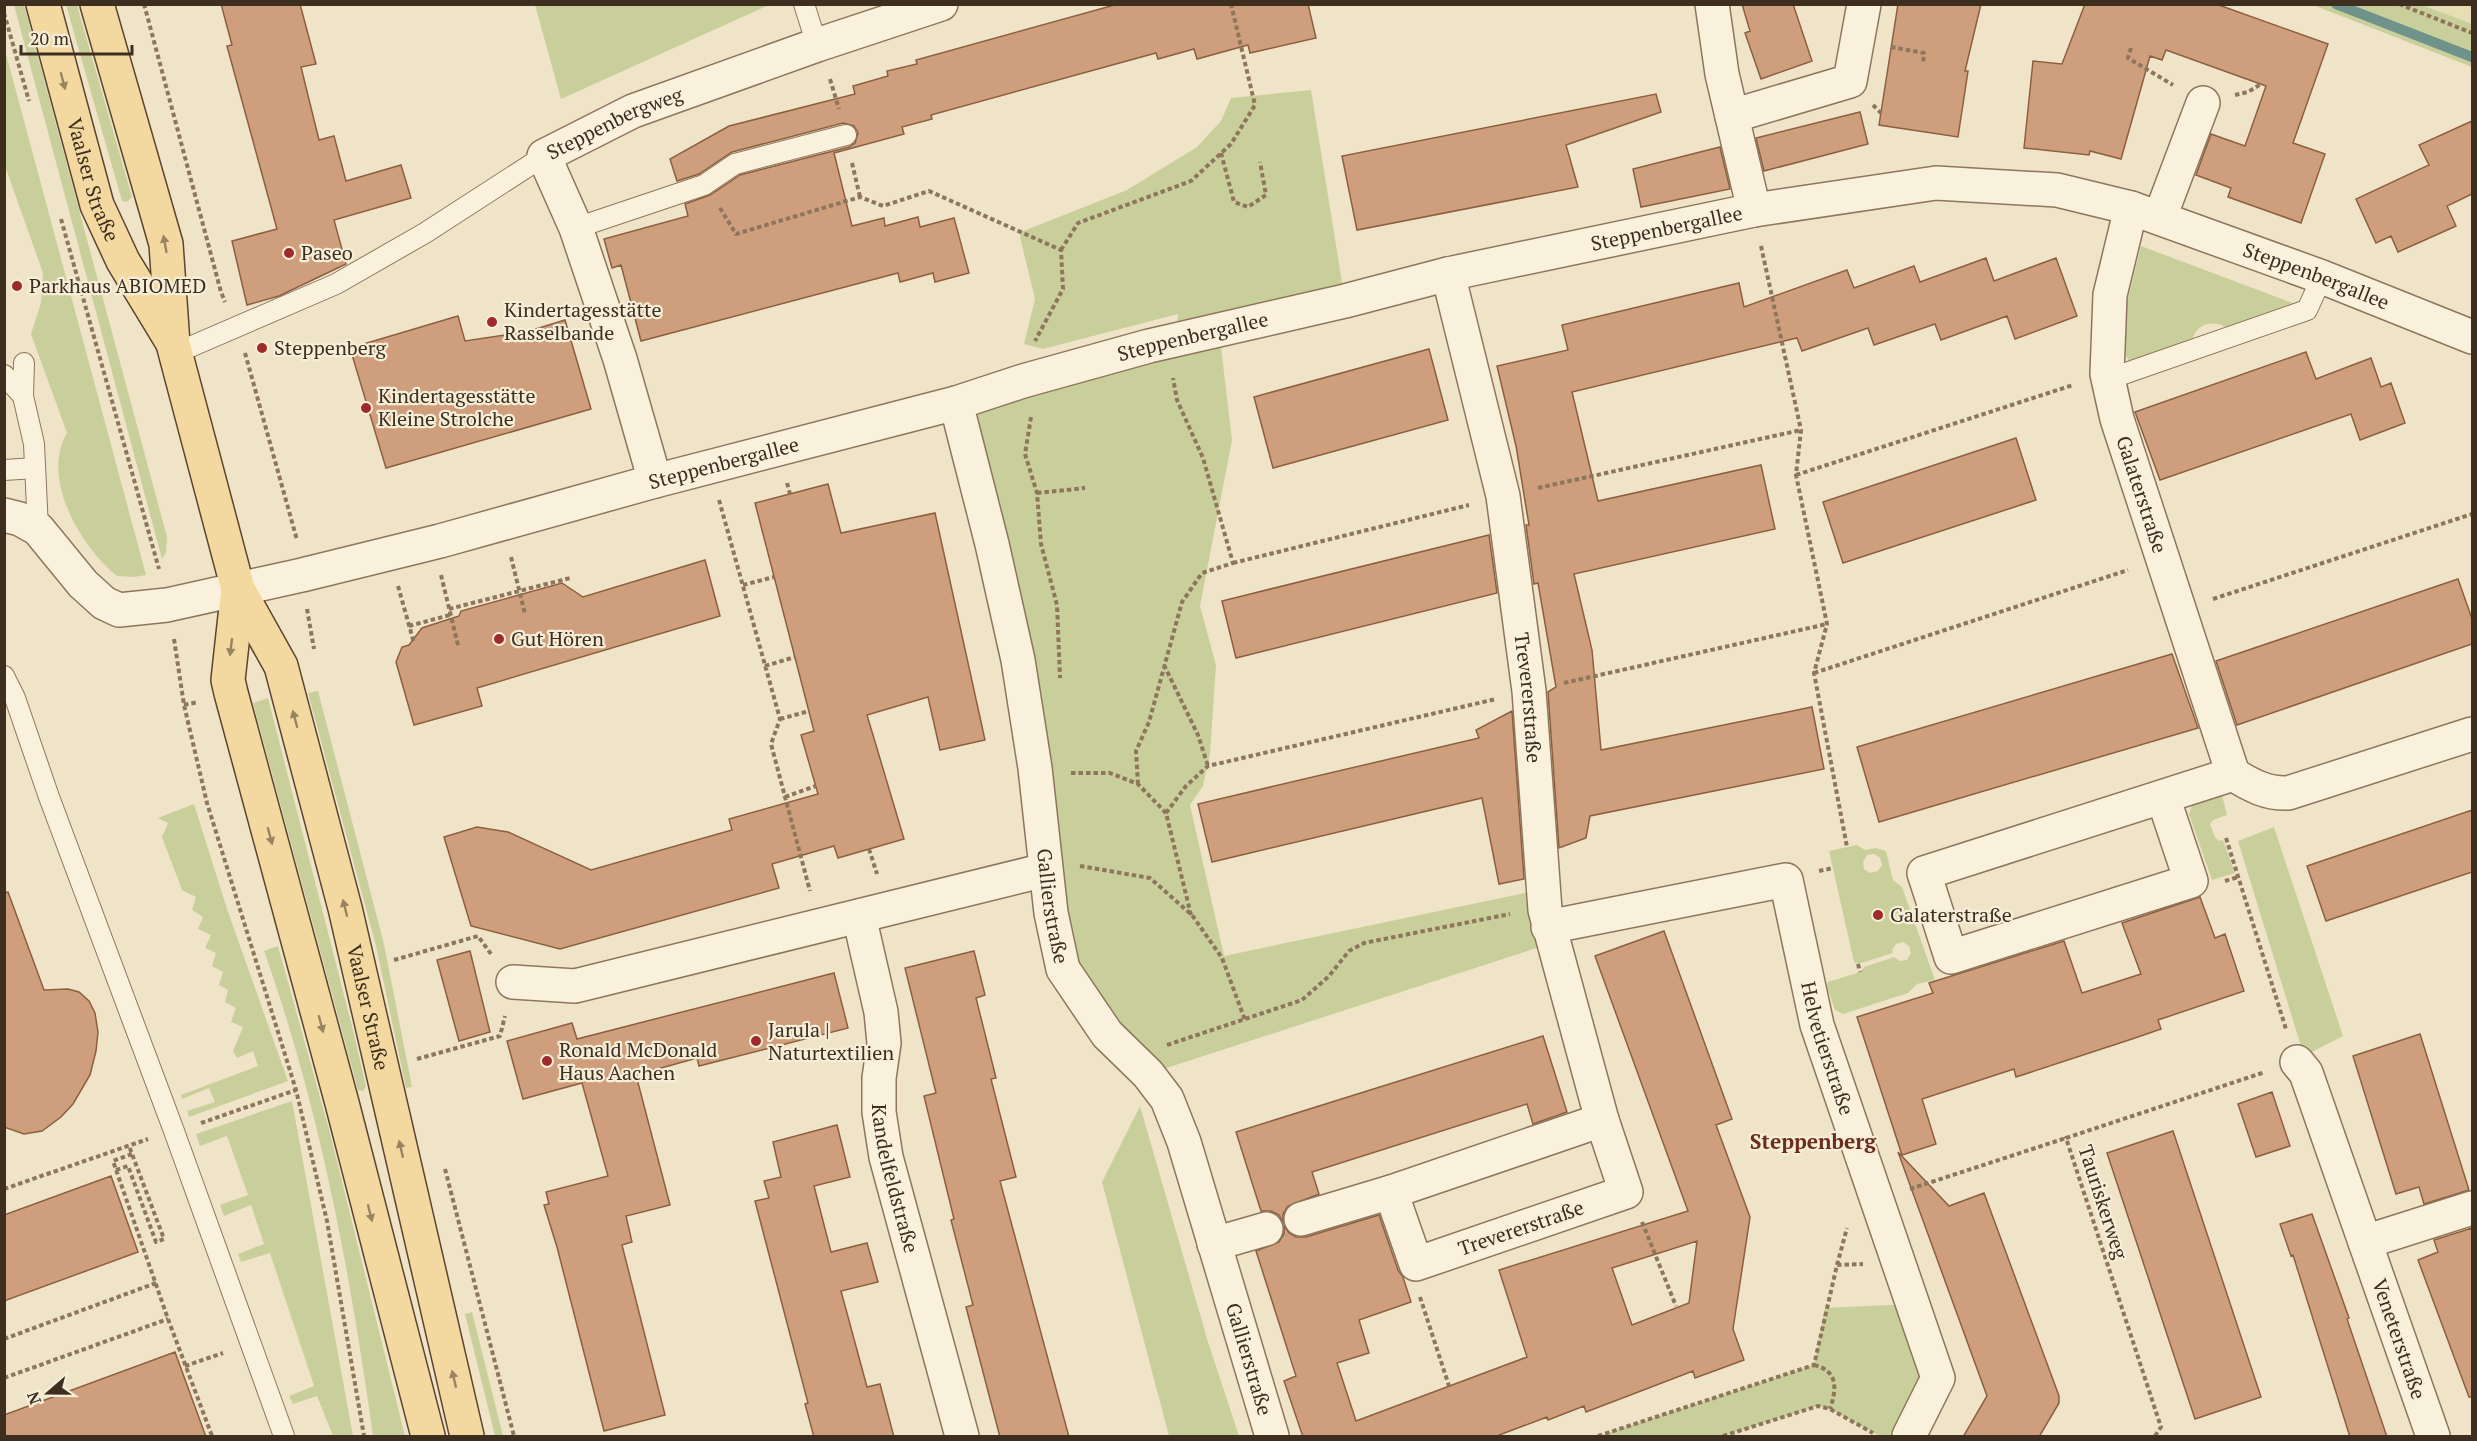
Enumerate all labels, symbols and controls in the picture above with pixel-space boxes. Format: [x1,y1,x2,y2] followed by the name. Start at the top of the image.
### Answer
[21,18,132,56] scale bar
[30,26,70,50] text: 20 m
[59,72,69,90] one-way arrow
[542,80,687,166] street label: Steppenbergweg
[61,115,126,246] street label: Vaalser Straße
[1588,199,1745,257] street label: Steppenbergallee
[160,234,169,253] one-way arrow
[2240,236,2393,316] street label: Steppenbergallee
[301,239,353,266] place label: Paseo
[282,246,296,260] marker: Paseo
[29,272,206,299] place label: Parkhaus ABIOMED
[10,279,24,293] marker: Parkhaus ABIOMED
[504,296,661,346] place label: Kindertagesstätte Rasselbande
[1114,305,1271,367] street label: Steppenbergallee
[485,315,499,329] marker: Kindertagesstätte Rasselbande
[274,334,386,361] place label: Steppenberg
[255,341,269,355] marker: Steppenberg
[378,382,535,432] place label: Kindertagesstätte Kleine Strolche
[359,401,373,415] marker: Kindertagesstätte Kleine Strolche
[645,430,802,495] street label: Steppenbergallee
[2110,432,2174,556] street label: Galaterstraße
[511,625,604,652] place label: Gut Hören
[1508,631,1548,764] street label: Trevererstraße
[492,632,506,646] marker: Gut Hören
[227,637,236,656] one-way arrow
[290,710,299,728] one-way arrow
[266,827,275,845] one-way arrow
[1031,847,1076,966] street label: Gallierstraße
[339,899,349,917] one-way arrow
[1890,901,2012,928] place label: Galaterstraße
[1871,908,1885,922] marker: Galaterstraße
[341,942,396,1073] street label: Vaalser Straße
[1795,979,1861,1118] street label: Helvetierstraße
[317,1015,326,1033] one-way arrow
[768,1016,894,1066] place label: Jarula | Naturtextilien
[749,1034,763,1048] marker: Jarula | Naturtextilien
[559,1036,717,1086] place label: Ronald McDonald Haus Aachen
[540,1054,554,1068] marker: Ronald McDonald Haus Aachen
[866,1104,925,1256] street label: Kandelfeldstraße
[1750,1127,1877,1155] district label: Steppenberg
[395,1139,405,1158] one-way arrow
[2072,1141,2135,1263] street label: Tauriskerweg
[1454,1193,1587,1262] street label: Trevererstraße
[366,1204,376,1222] one-way arrow
[2366,1275,2433,1403] street label: Veneterstraße
[1220,1299,1279,1419] street label: Gallierstraße
[18,1363,78,1423] north arrow
[449,1370,458,1389] one-way arrow
[21,1389,46,1408] text: N

